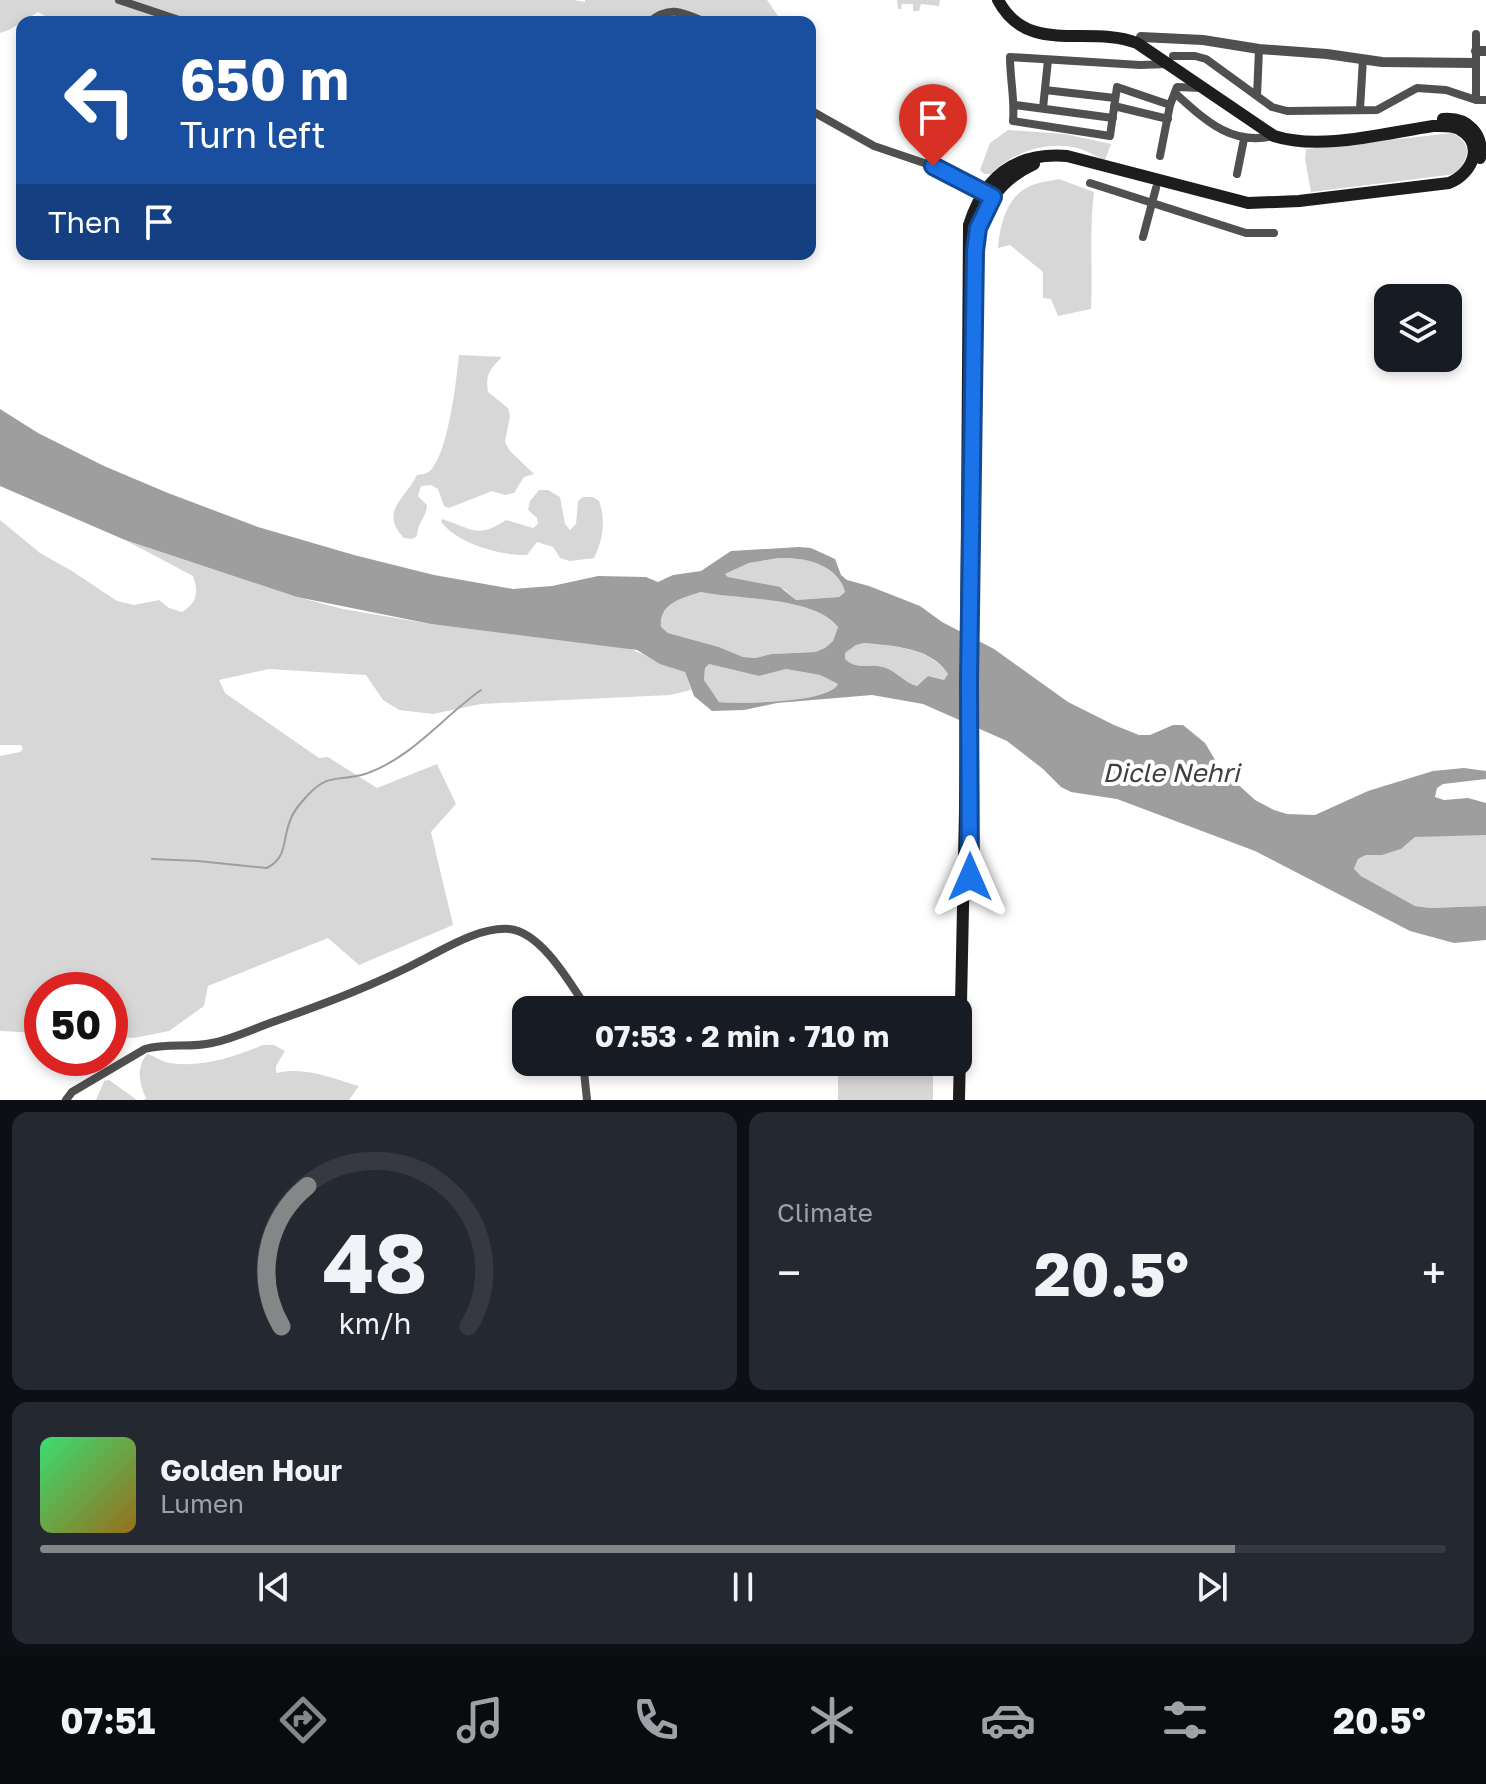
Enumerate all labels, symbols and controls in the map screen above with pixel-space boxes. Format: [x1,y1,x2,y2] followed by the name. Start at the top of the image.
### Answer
[180,45,349,112] text: 650 m
[48,48,152,152] icon: left
[899,84,967,166] pin
[911,96,955,140] icon: arrive
[180,113,326,156] text: Turn left
[137,200,181,244] icon: arrive
[48,204,121,240] text: Then
[1374,284,1462,372] map controls
[1374,284,1462,372] button: layers
[1103,757,1242,788] water label: Dicle Nehri
[928,835,1012,919] position arrow
[24,972,128,1076] speed limit sign: 50
[595,1018,889,1054] text: 07:53 · 2 min · 710 m
[777,1197,873,1228] text: Climate
[322,1211,427,1311] text: 48
[1034,1237,1189,1309] text: 20.5°
[777,1246,801,1299] text: −
[1422,1246,1446,1299] text: +
[338,1306,411,1340] text: km/h
[160,1452,342,1488] text: Golden Hour
[160,1488,244,1519] text: Lumen
[252,1565,296,1609] icon: previous
[721,1565,765,1609] icon: pause
[1190,1565,1234,1609] icon: next
[275,1692,331,1748] icon: directions
[452,1692,508,1748] icon: music
[628,1692,684,1748] icon: phone
[804,1692,860,1748] icon: climate
[980,1692,1036,1748] icon: car
[1157,1692,1213,1748] icon: filters
[60,1699,155,1742] text: 07:51
[1333,1699,1426,1742] text: 20.5°

